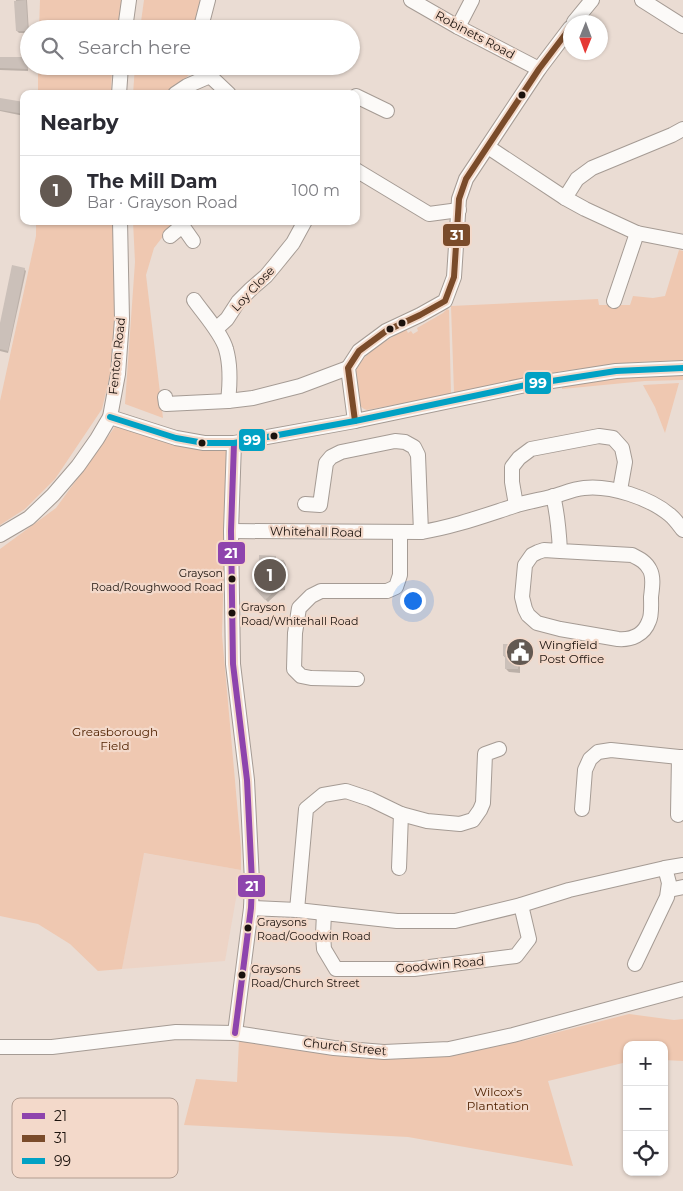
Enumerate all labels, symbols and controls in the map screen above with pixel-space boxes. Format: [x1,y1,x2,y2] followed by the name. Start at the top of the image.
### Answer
[433,7,518,62] street label: Robinets Road
[563,15,608,60] north arrow
[20,20,360,75] search box
[38,34,66,62] icon: search
[78,36,191,59] text: Search here
[517,90,527,100] unlabelled marker
[40,110,119,135] text: Nearby
[87,170,217,193] text: The Mill Dam
[53,181,59,200] text: 1
[292,181,340,200] text: 100 m
[87,193,238,212] text: Bar · Grayson Road
[442,223,471,247] line badge: 31
[449,226,464,244] text: 31
[228,263,277,314] street label: Loy Close
[105,317,128,395] street label: Fenton Road
[397,318,407,328] unlabelled marker
[385,324,395,334] unlabelled marker
[524,371,552,395] line badge: 99
[529,374,547,392] text: 99
[238,428,266,452] line badge: 99
[243,431,261,449] text: 99
[269,431,279,441] unlabelled marker
[197,438,207,448] unlabelled marker
[270,523,362,540] street label: Whitehall Road
[217,541,246,565] line badge: 21
[224,544,238,562] text: 21
[254,556,286,594] pin: 1
[91,566,223,594] place label: Grayson Road/Roughwood Road
[227,574,237,584] marker: Grayson Road/Roughwood Road
[400,588,426,614] your location
[241,600,359,628] place label: Grayson Road/Whitehall Road
[227,608,237,618] marker: Grayson Road/Whitehall Road
[505,637,535,667] public building icon: Wingfield Post Office
[539,637,604,666] place label: Wingfield Post Office
[72,724,158,753] park label: Greasborough Field
[237,874,266,898] line badge: 21
[245,877,259,895] text: 21
[257,915,371,943] place label: Graysons Road/Goodwin Road
[243,923,253,933] marker: Graysons Road/Goodwin Road
[395,953,485,976] street label: Goodwin Road
[251,962,360,990] place label: Graysons Road/Church Street
[237,970,247,980] marker: Graysons Road/Church Street
[303,1035,388,1058] street label: Church Street
[623,1041,668,1176] map controls
[623,1041,668,1086] button: +
[467,1084,529,1113] park label: Wilcox's Plantation
[623,1086,668,1131] button: −
[12,1098,178,1178] legend
[54,1107,67,1125] text: 21
[54,1129,67,1147] text: 31
[623,1131,668,1176] button: locate
[54,1152,71,1170] text: 99

